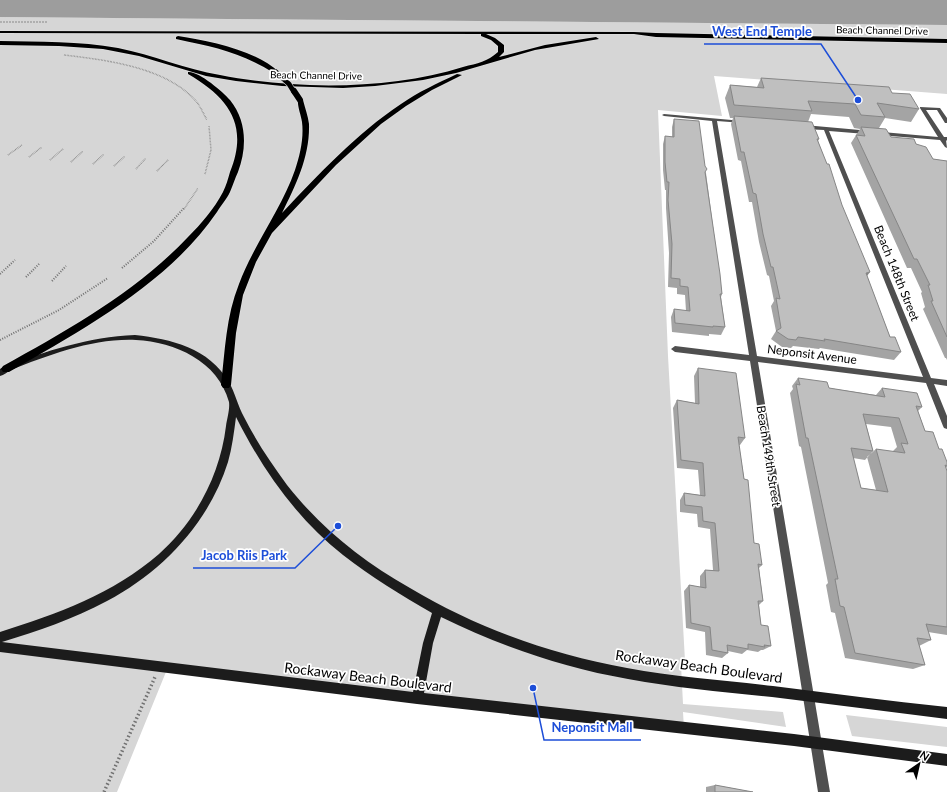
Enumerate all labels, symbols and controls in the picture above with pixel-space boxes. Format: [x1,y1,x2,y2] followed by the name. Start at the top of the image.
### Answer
[704,19,821,44] callout: West End Temple
[712,23,812,39] text: West End Temple
[836,23,928,37] street label: Beach Channel Drive
[270,68,362,82] street label: Beach Channel Drive
[871,223,923,324] street label: Beach 148th Street
[766,341,858,367] street label: Neponsit Avenue
[754,404,784,508] street label: Beach 149th Street
[193,543,295,568] callout: Jacob Riis Park
[201,547,287,563] text: Jacob Riis Park
[614,646,784,686] street label: Rockaway Beach Boulevard
[283,658,453,696] street label: Rockaway Beach Boulevard
[544,715,641,740] callout: Neponsit Mall
[551,719,633,735] text: Neponsit Mall
[899,744,939,784] north arrow
[918,748,932,763] text: N

